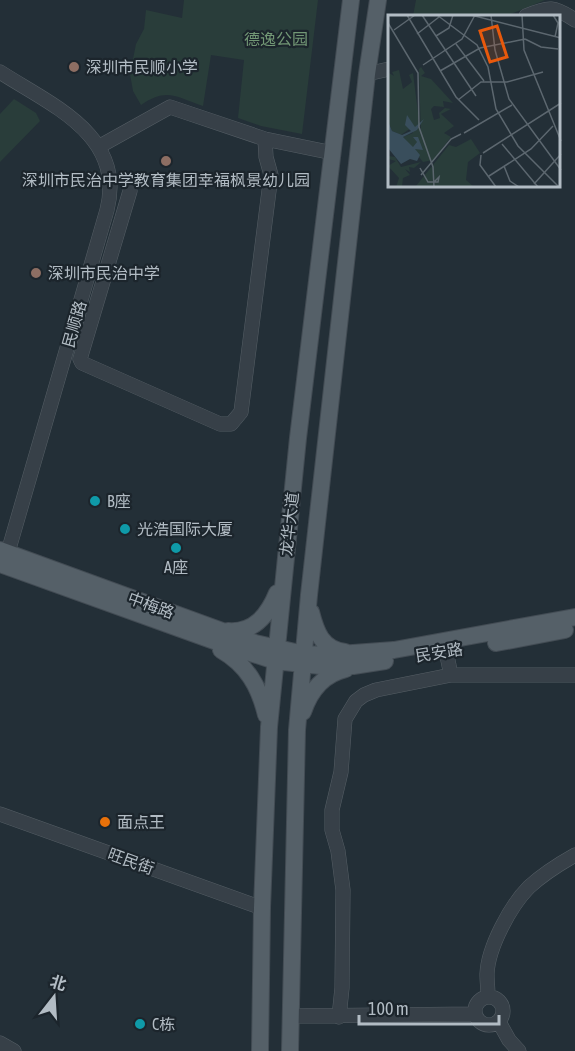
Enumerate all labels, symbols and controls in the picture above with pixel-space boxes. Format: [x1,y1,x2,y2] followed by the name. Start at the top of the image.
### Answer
[388,15,560,188] inset map
[244,30,308,48] park label: 德逸公园
[86,58,198,76] place label: 深圳市民顺小学
[67,60,81,74] marker: 深圳市民顺小学
[159,154,173,168] marker: 深圳市民治中学教育集团幸福枫景幼儿园
[22,171,310,189] place label: 深圳市民治中学教育集团幸福枫景幼儿园
[48,264,160,282] place label: 深圳市民治中学
[29,266,43,280] marker: 深圳市民治中学
[59,298,89,350] street label: 民顺路
[277,491,301,557] street label: 龙华大道
[107,492,131,510] place label: B座
[88,494,102,508] marker: B座
[137,520,233,538] place label: 光浩国际大厦
[118,522,132,536] marker: 光浩国际大厦
[169,541,183,555] marker: A座
[164,558,188,576] place label: A座
[125,588,177,622] street label: 中梅路
[414,639,464,665] street label: 民安路
[117,813,165,831] place label: 面点王
[98,815,112,829] marker: 面点王
[105,844,157,878] street label: 旺民街
[24,967,84,1027] north arrow
[48,972,69,994] text: 北
[359,988,498,1026] scale bar
[368,998,409,1019] text: 100 m
[152,1015,175,1033] place label: C栋
[133,1017,147,1031] marker: C栋

